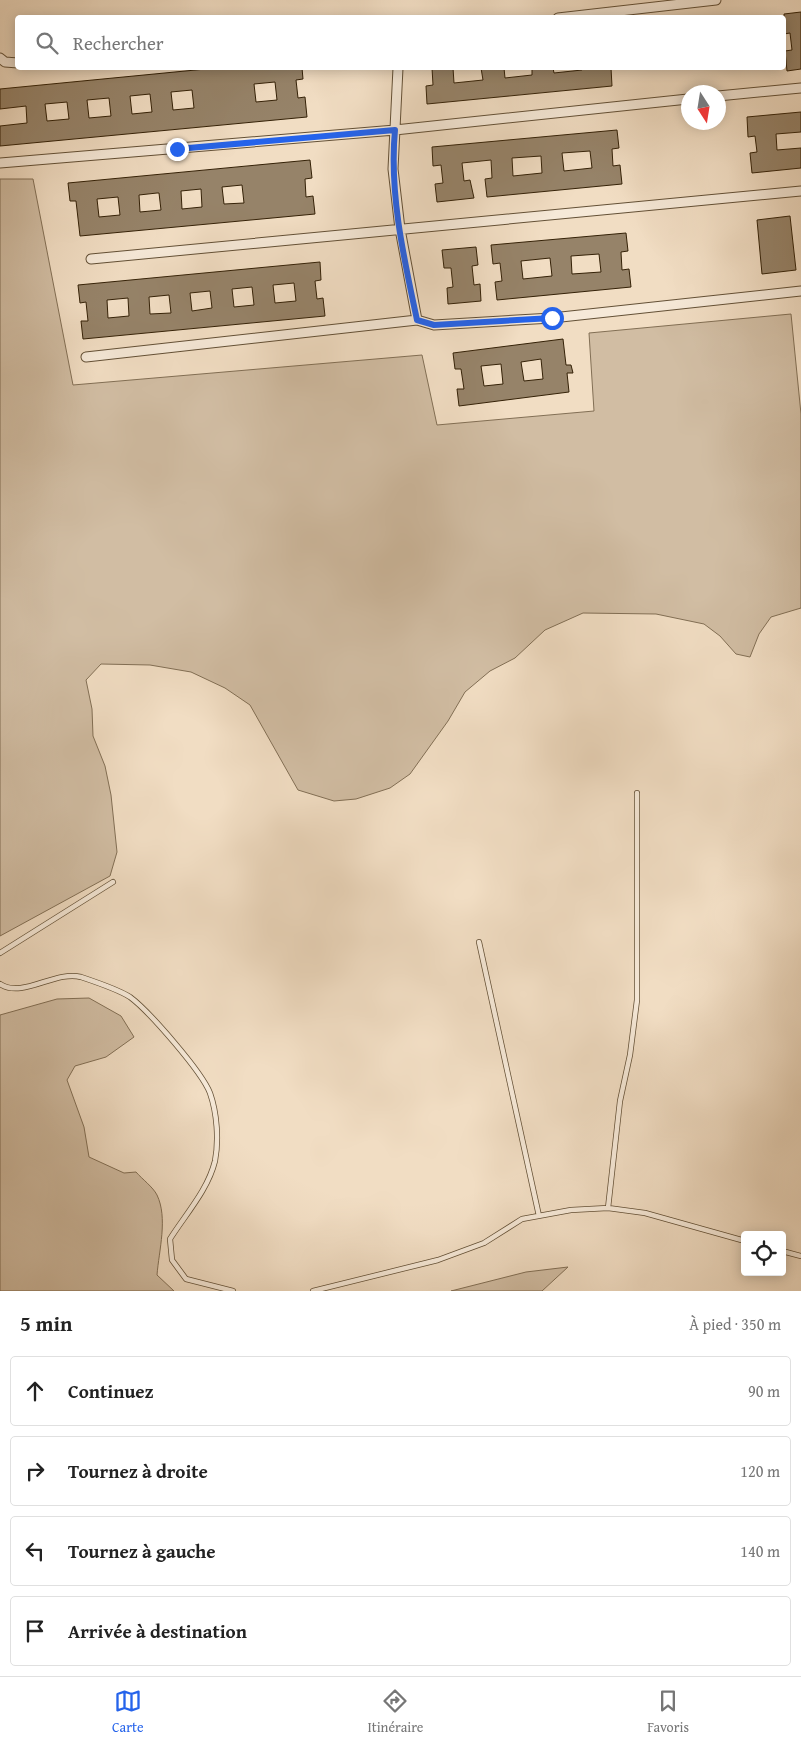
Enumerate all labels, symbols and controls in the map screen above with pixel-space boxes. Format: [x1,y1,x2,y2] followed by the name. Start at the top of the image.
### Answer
[15,15,786,70] search box
[33,29,61,57] icon: search
[73,29,164,57] text: Rechercher
[681,85,726,130] north arrow
[166,138,189,161] route end
[541,307,564,330] route start
[741,1231,786,1276] map controls
[741,1231,786,1276] button: locate
[20,1308,72,1339] text: 5 min
[689,1312,781,1336] text: À pied · 350 m
[21,1377,49,1405] icon: ahead
[68,1377,154,1405] text: Continuez
[748,1379,780,1403] text: 90 m
[21,1457,49,1485] icon: right
[68,1457,208,1485] text: Tournez à droite
[740,1459,780,1483] text: 120 m
[21,1537,49,1565] icon: left
[68,1537,216,1565] text: Tournez à gauche
[740,1539,780,1563] text: 140 m
[21,1617,49,1645] icon: arrive
[68,1617,247,1645] text: Arrivée à destination
[112,1687,143,1737] tab: Carte
[367,1687,423,1737] tab: Itinéraire
[647,1687,689,1737] tab: Favoris

